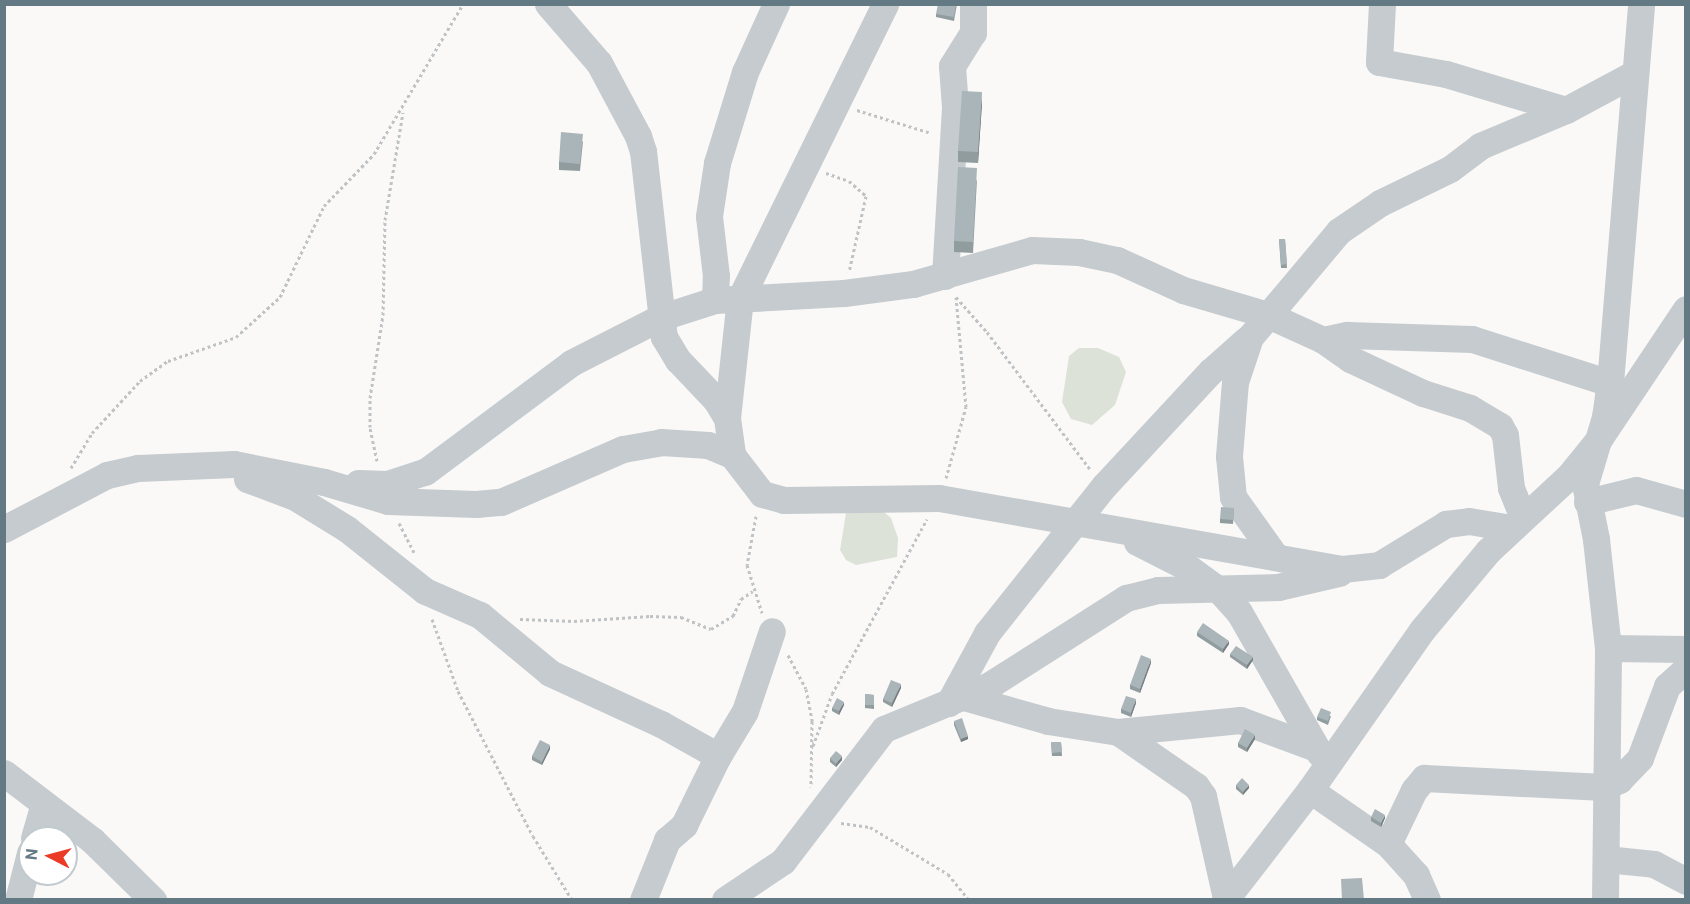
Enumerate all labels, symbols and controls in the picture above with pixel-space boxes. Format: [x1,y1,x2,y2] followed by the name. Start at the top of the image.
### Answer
[18,826,78,886] north arrow
[22,848,42,861] text: N

